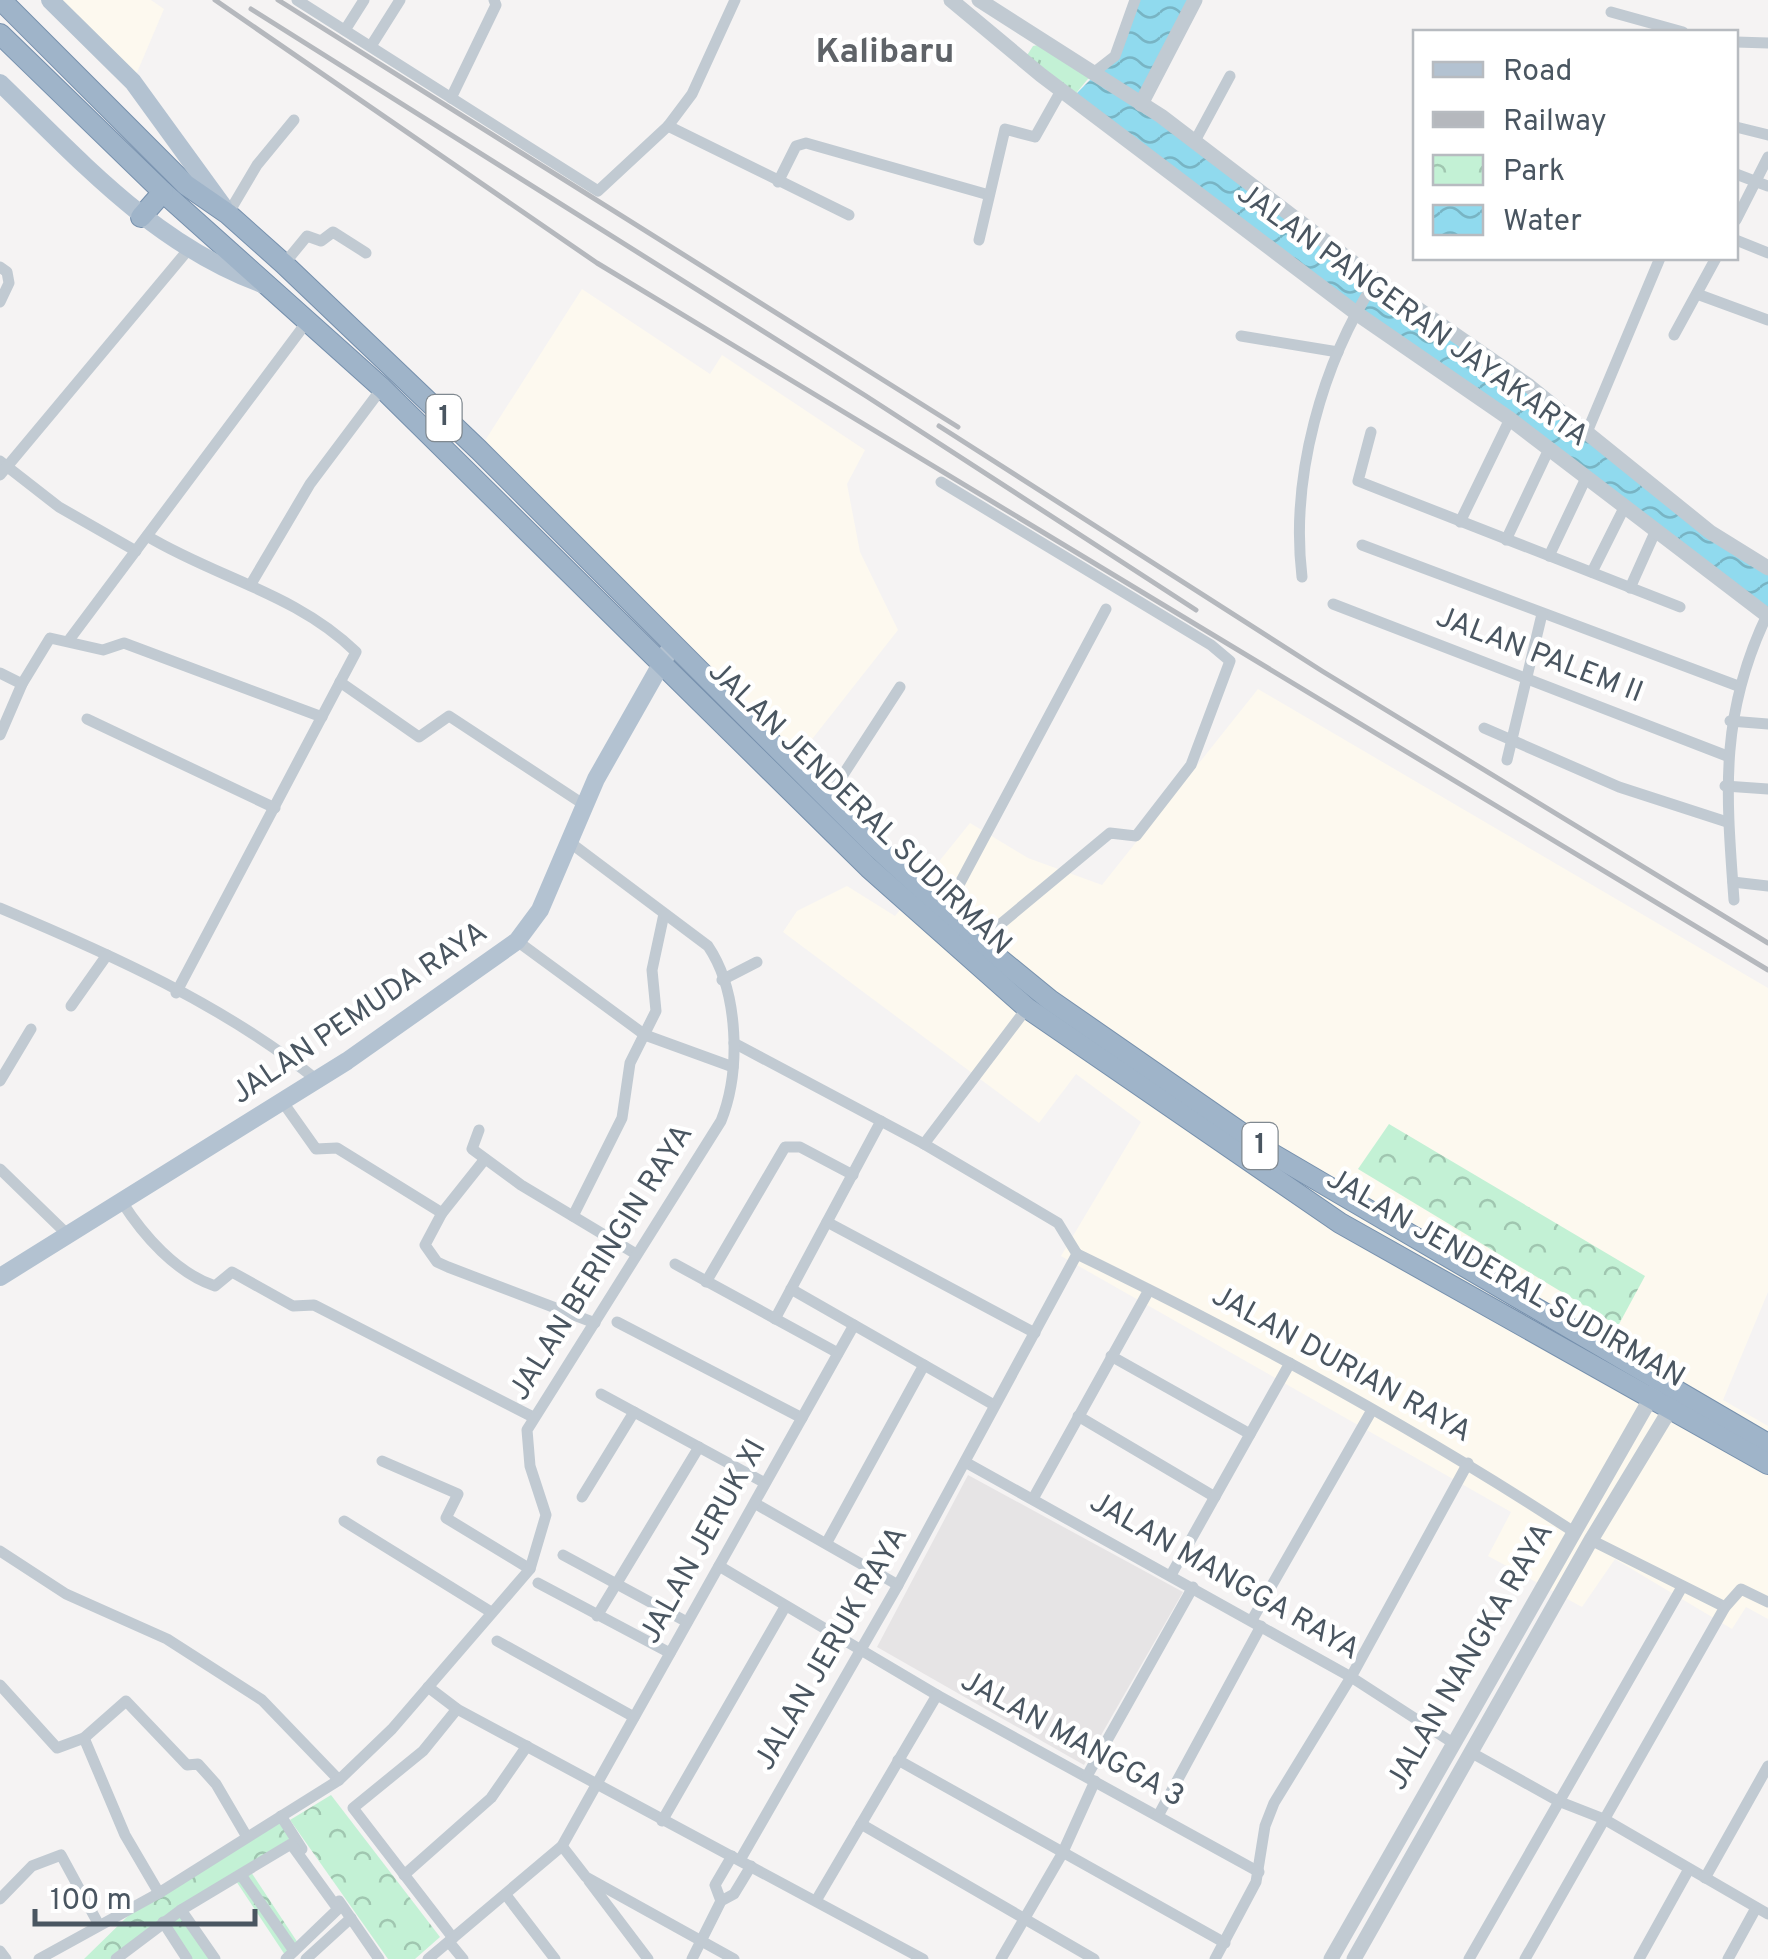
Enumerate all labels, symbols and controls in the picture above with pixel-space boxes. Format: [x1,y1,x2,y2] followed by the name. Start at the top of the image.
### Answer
[1413,30,1738,260] legend
[816,31,954,75] district label: Kalibaru
[1503,54,1572,91] text: Road
[1503,104,1607,141] text: Railway
[1503,154,1565,191] text: Park
[1229,176,1595,456] street label: JALAN PANGERAN JAYAKARTA
[1503,204,1582,241] text: Water
[426,395,462,441] road number: 1
[1430,600,1648,712] street label: JALAN PALEM II
[699,654,1019,964] street label: JALAN JENDERAL SUDIRMAN
[225,915,495,1113] street label: JALAN PEMUDA RAYA
[502,1118,702,1408] street label: JALAN BERINGIN RAYA
[1242,1123,1278,1169] road number: 1
[1319,1161,1691,1397] street label: JALAN JENDERAL SUDIRMAN
[1205,1278,1477,1452] street label: JALAN DURIAN RAYA
[633,1433,775,1651] street label: JALAN JERUK XI
[1082,1485,1366,1669] street label: JALAN MANGGA RAYA
[1379,1517,1563,1797] street label: JALAN NANGKA RAYA
[747,1520,917,1778] street label: JALAN JERUK RAYA
[954,1663,1190,1817] street label: JALAN MANGGA 3
[35,1864,255,1926] scale bar
[50,1883,132,1920] text: 100 m

